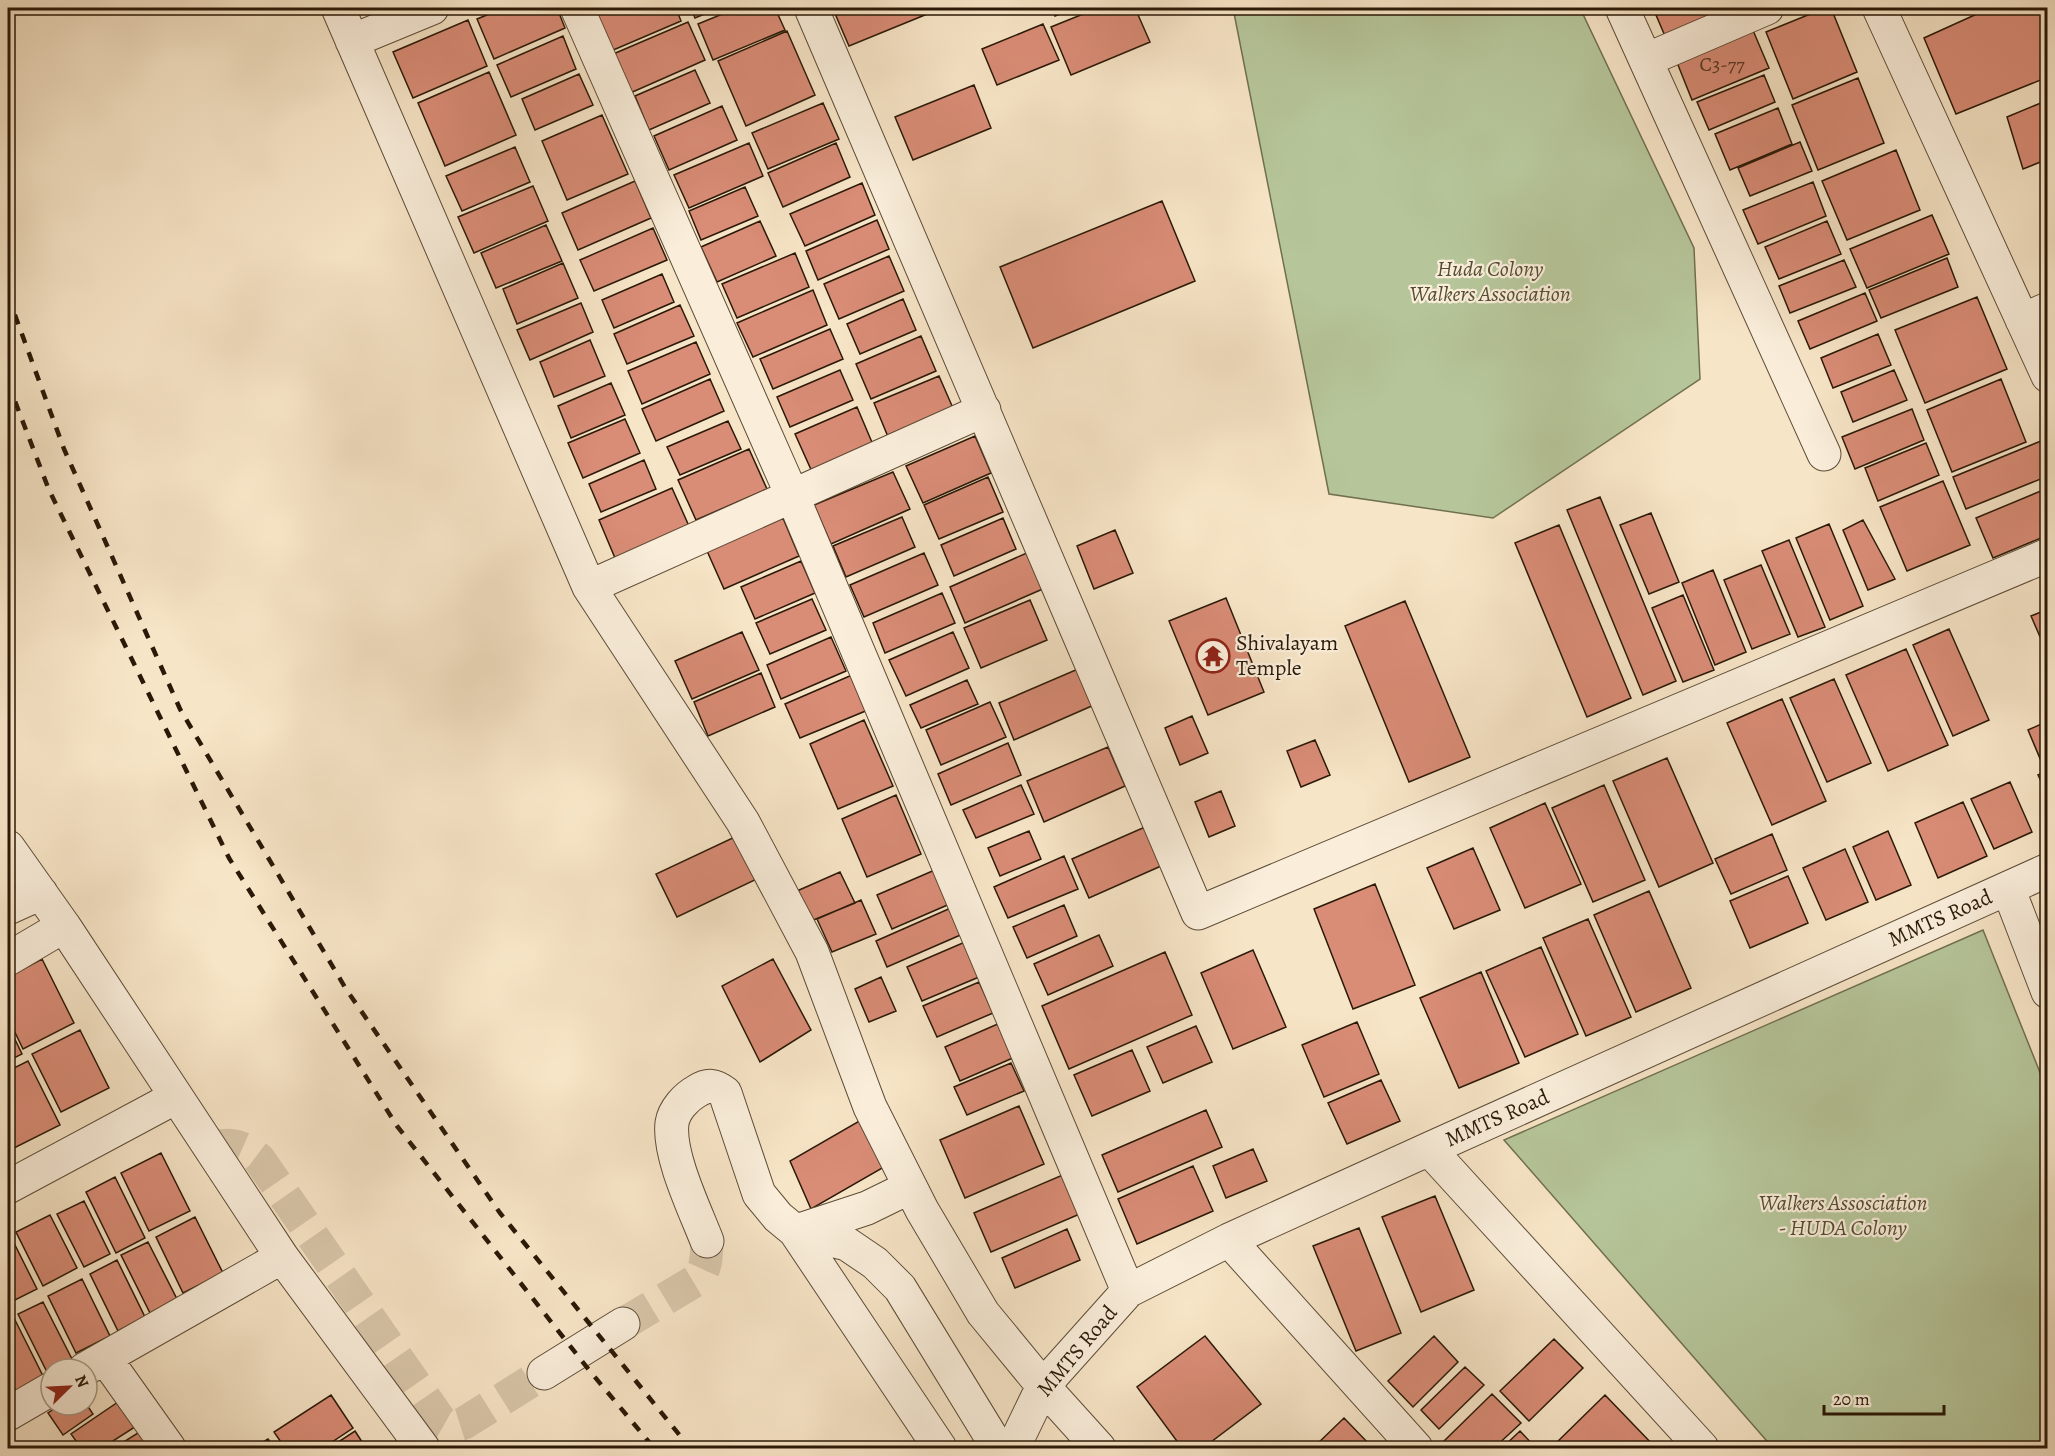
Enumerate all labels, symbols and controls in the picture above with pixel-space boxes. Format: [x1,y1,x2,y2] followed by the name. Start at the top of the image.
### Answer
[1699,51,1745,78] house number: C3-77
[1409,254,1571,309] park label: Huda Colony Walkers Association
[1236,628,1338,683] place label: Shivalayam Temple
[1195,638,1231,674] temple icon: Shivalayam Temple
[1883,882,1997,954] street label: MMTS Road
[1440,1082,1554,1154] street label: MMTS Road
[1759,1188,1927,1243] park label: Walkers Assosciation - HUDA Colony
[1030,1299,1124,1403] street label: MMTS Road
[39,1357,99,1417] north arrow
[69,1372,94,1391] text: N
[1824,1378,1944,1416] scale bar
[1833,1387,1870,1411] text: 20 m

